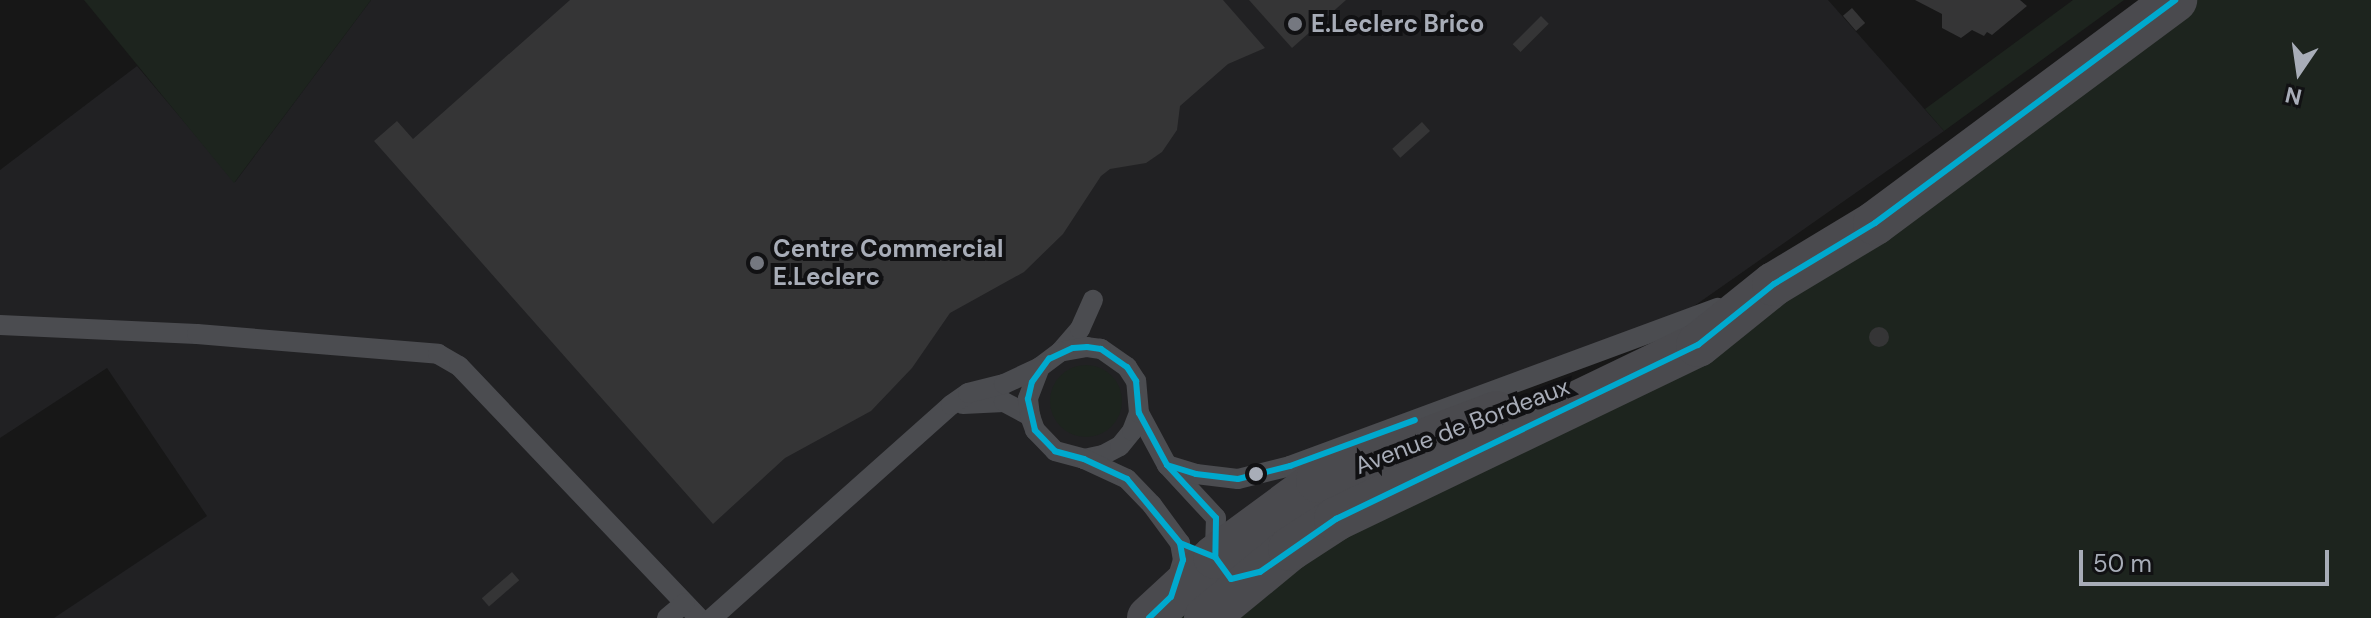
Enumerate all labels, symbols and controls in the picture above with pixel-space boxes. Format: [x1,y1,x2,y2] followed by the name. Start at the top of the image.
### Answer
[1311,10,1485,38] place label: E.Leclerc Brico
[1286,15,1304,33] marker: E.Leclerc Brico
[2259,32,2339,112] north arrow
[2282,80,2305,112] text: N
[773,235,1003,291] place label: Centre Commercial E.Leclerc
[748,254,766,272] marker: Centre Commercial E.Leclerc
[1351,372,1573,480] street label: Avenue de Bordeaux
[1248,466,1264,482] unlabelled marker
[2083,534,2333,584] scale bar
[2093,548,2152,579] text: 50 m

